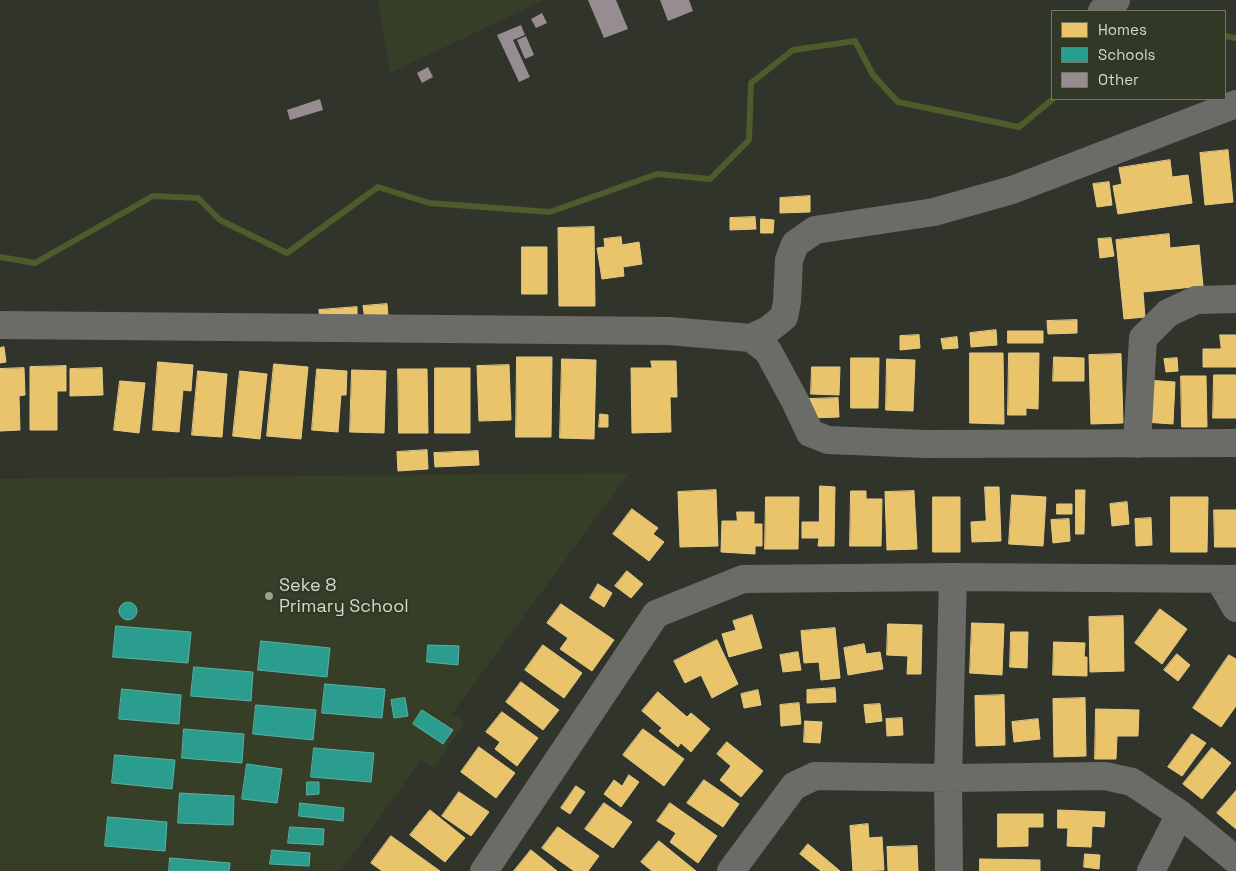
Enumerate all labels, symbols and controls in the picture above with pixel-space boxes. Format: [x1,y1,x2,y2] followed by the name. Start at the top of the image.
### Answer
[1051,10,1226,100] legend
[1098,20,1147,39] text: Homes
[1098,45,1155,64] text: Schools
[1098,70,1139,89] text: Other
[279,575,409,618] place label: Seke 8 Primary School
[263,590,275,602] marker: Seke 8 Primary School

